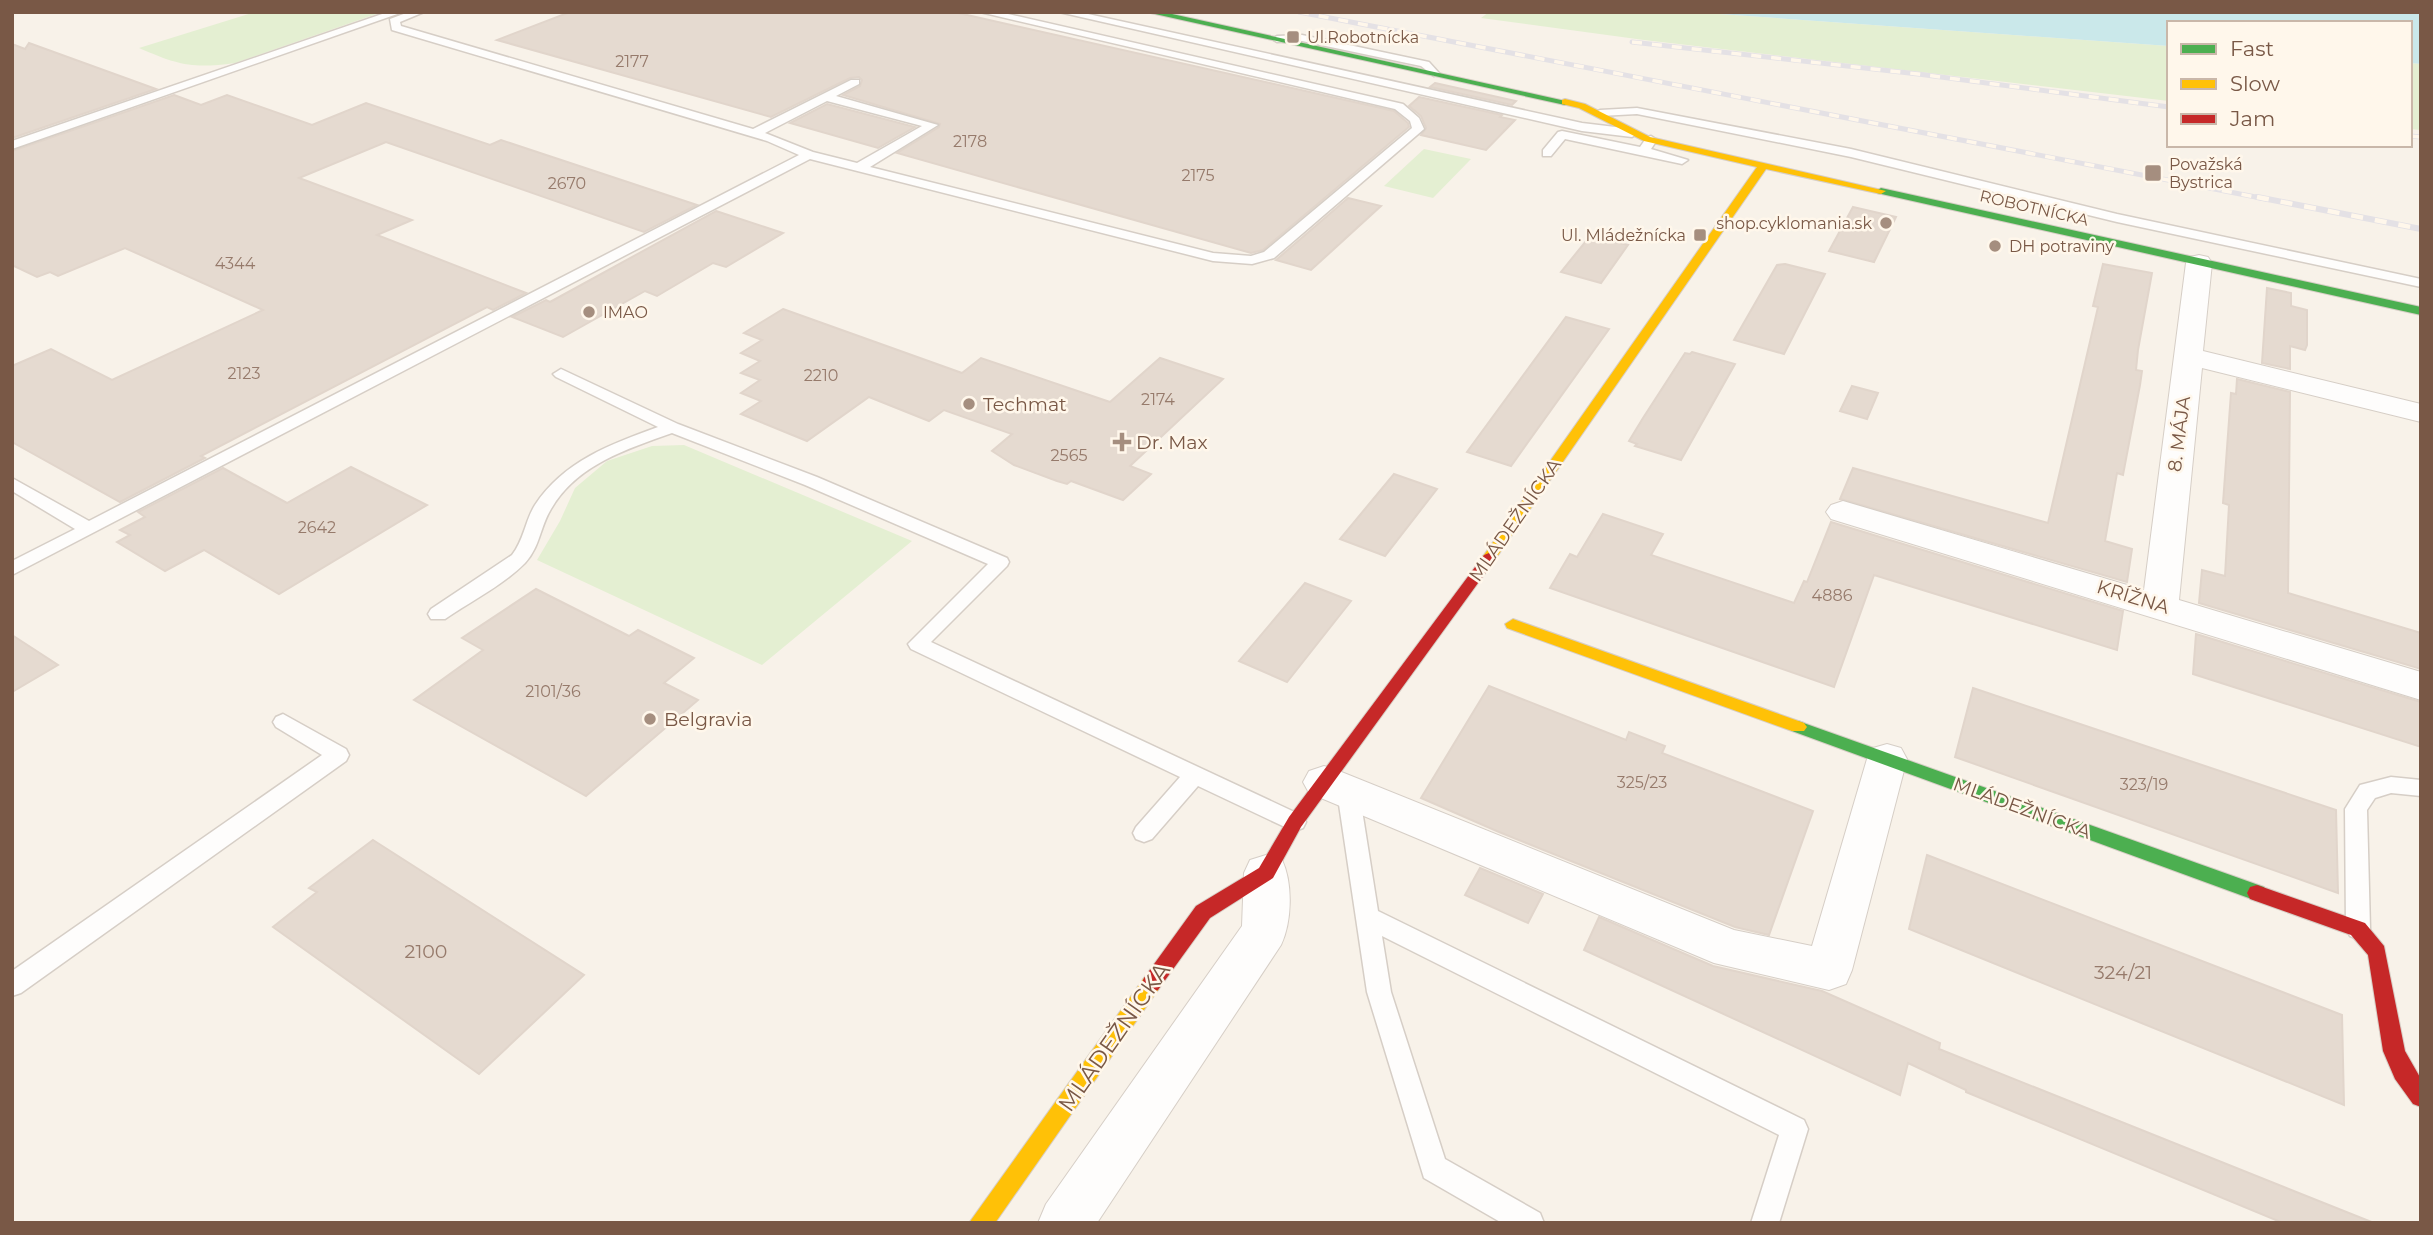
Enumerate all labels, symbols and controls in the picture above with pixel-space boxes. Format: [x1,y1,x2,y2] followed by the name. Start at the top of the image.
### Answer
[2167,21,2412,147] legend
[1307,28,1419,47] place label: Ul.Robotnícka
[1285,29,1301,45] marker: Ul.Robotnícka
[2230,36,2274,61] text: Fast
[615,52,649,71] house number: 2177
[2230,71,2280,96] text: Slow
[2229,106,2275,131] text: Jam
[953,132,987,151] house number: 2178
[2169,155,2243,192] place label: Považská Bystrica
[2143,163,2163,183] marker: Považská Bystrica
[1181,166,1215,185] house number: 2175
[548,174,586,193] house number: 2670
[1978,186,2091,230] street label: ROBOTNÍCKA
[1716,214,1872,233] place label: shop.cyklomania.sk
[1878,215,1894,231] marker: shop.cyklomania.sk
[1561,226,1686,245] place label: Ul. Mládežnícka
[1692,227,1708,243] marker: Ul. Mládežnícka
[2009,237,2114,256] place label: DH potraviny
[1987,238,2003,254] marker: DH potraviny
[215,254,256,273] house number: 4344
[603,303,648,322] place label: IMAO
[581,304,597,320] marker: IMAO
[228,364,260,383] house number: 2123
[804,366,838,385] house number: 2210
[1141,390,1175,409] house number: 2174
[983,393,1067,416] place label: Techmat
[2163,394,2195,473] street label: 8. MÁJA
[961,396,977,412] marker: Techmat
[1136,431,1208,454] place label: Dr. Max
[1114,434,1130,450] marker: Dr. Max
[1051,446,1087,465] house number: 2565
[1464,454,1566,586] street label: MLÁDEŽNÍCKA
[298,518,336,537] house number: 2642
[2094,575,2172,619] street label: KRÍŽNA
[1812,586,1853,605] house number: 4886
[525,682,581,701] house number: 2101/36
[664,708,752,731] place label: Belgravia
[642,711,658,727] marker: Belgravia
[1950,772,2094,844] street label: MLÁDEŽNÍCKA
[1617,773,1667,792] house number: 325/23
[2120,775,2168,794] house number: 323/19
[405,940,447,963] house number: 2100
[1052,957,1176,1117] street label: MLÁDEŽNÍCKA
[2094,961,2152,984] house number: 324/21

